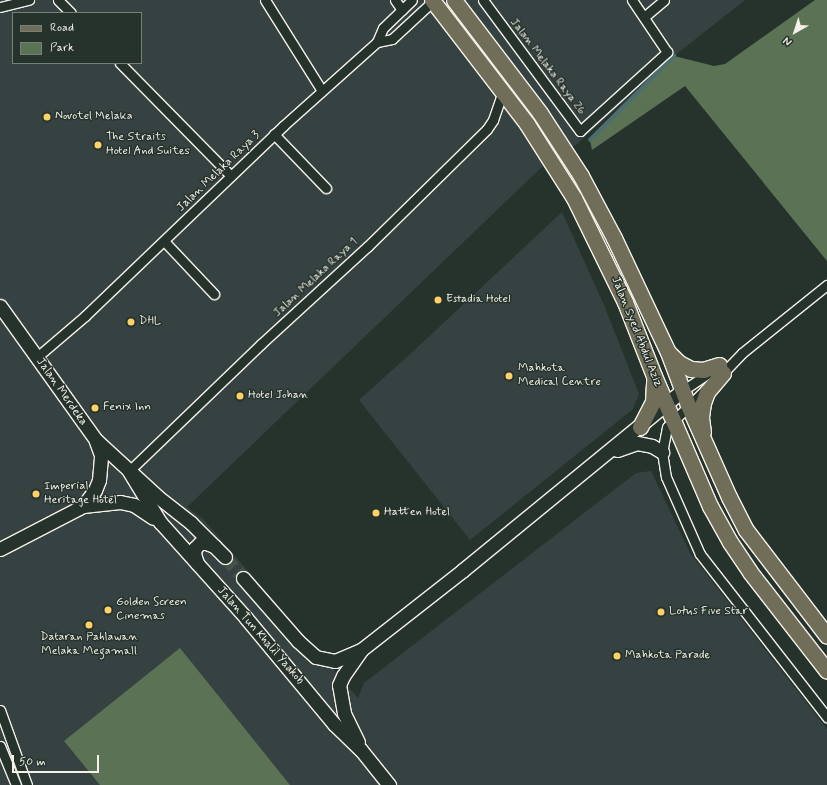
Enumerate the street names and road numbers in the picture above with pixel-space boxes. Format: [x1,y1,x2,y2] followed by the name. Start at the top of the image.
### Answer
[506,16,588,118] street label: Jalan Melaka Raya 26
[174,129,264,215] street label: Jalan Melaka Raya 3
[271,235,361,321] street label: Jalan Melaka Raya 1
[608,276,664,388] street label: Jalan Syed Abdul Aziz
[32,355,90,429] street label: Jalan Merdeka
[213,584,307,688] street label: Jalan Tun Khalil Yaakob

